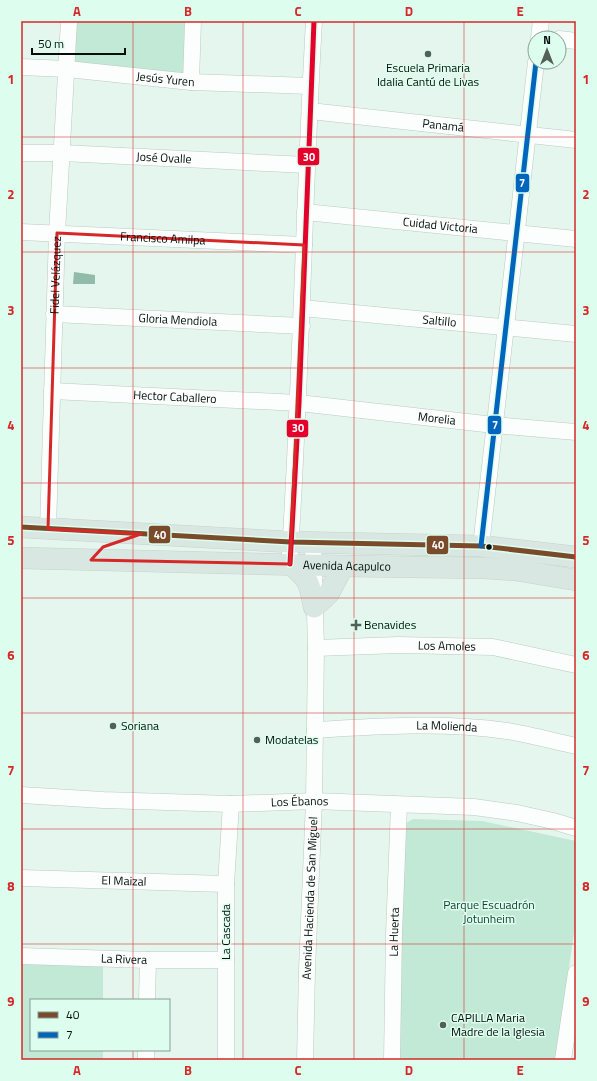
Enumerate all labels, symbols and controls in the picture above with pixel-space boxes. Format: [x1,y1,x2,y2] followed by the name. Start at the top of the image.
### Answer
[73,1,81,21] text: A
[184,1,192,21] text: B
[294,1,302,21] text: C
[405,1,413,21] text: D
[516,1,524,21] text: E
[32,30,125,56] scale bar
[527,30,567,70] north arrow
[543,32,551,48] text: N
[38,34,64,53] text: 50 m
[423,49,433,59] marker: Escuela Primaria Idalia Cantú de Livas
[377,58,480,91] place label: Escuela Primaria Idalia Cantú de Livas
[135,66,195,91] street label: Jesús Yuren
[7,69,15,89] text: 1
[582,69,590,89] text: 1
[422,113,465,137] street label: Panamá
[136,147,192,168] street label: José Ovalle
[297,147,320,166] line badge: 30
[303,149,315,165] text: 30
[515,173,530,193] line badge: 7
[519,175,525,191] text: 7
[7,184,15,204] text: 2
[582,184,590,204] text: 2
[402,212,479,238] street label: Cuidad Victoria
[120,227,206,249] street label: Francisco Amilpa
[45,236,66,314] street label: Fidel Velázquez
[7,300,15,320] text: 3
[582,300,590,320] text: 3
[138,308,218,331] street label: Gloria Mendiola
[422,309,457,332] street label: Saltillo
[133,385,217,408] street label: Hector Caballero
[417,406,457,430] street label: Morelia
[7,415,15,435] text: 4
[487,415,502,435] line badge: 7
[582,415,590,435] text: 4
[492,417,498,433] text: 7
[286,419,309,438] line badge: 30
[292,420,304,436] text: 30
[148,525,171,544] line badge: 40
[154,527,166,543] text: 40
[7,530,15,550] text: 5
[582,530,590,550] text: 5
[426,535,449,555] line badge: 40
[432,537,444,553] text: 40
[484,542,494,552] unlabelled marker
[303,555,391,576] street label: Avenida Acapulco
[364,615,417,634] place label: Benavides
[351,620,361,630] marker: Benavides
[418,635,477,656] street label: Los Amoles
[7,645,15,665] text: 6
[582,645,590,665] text: 6
[121,716,159,735] place label: Soriana
[416,716,478,737] street label: La Molienda
[108,721,118,731] marker: Soriana
[265,730,319,749] place label: Modatelas
[252,735,262,745] marker: Modatelas
[7,760,15,780] text: 7
[582,760,590,780] text: 7
[271,791,329,812] street label: Los Ébanos
[297,816,322,980] street label: Avenida Hacienda de San Miguel
[101,870,147,891] street label: El Maizal
[7,876,15,896] text: 8
[582,876,590,896] text: 8
[443,895,535,928] park label: Parque Escuadrón Jotunheim
[216,904,235,960] street label: La Cascada
[384,907,404,957] street label: La Huerta
[100,949,147,969] street label: La Rivera
[7,991,15,1011] text: 9
[582,991,590,1011] text: 9
[30,999,170,1051] legend
[66,1005,80,1024] text: 40
[451,1008,545,1041] place label: CAPILLA Maria Madre de la Iglesia
[438,1020,448,1030] marker: CAPILLA Maria Madre de la Iglesia
[66,1025,73,1044] text: 7
[73,1060,81,1080] text: A
[184,1060,192,1080] text: B
[294,1060,302,1080] text: C
[405,1060,413,1080] text: D
[516,1060,524,1080] text: E

